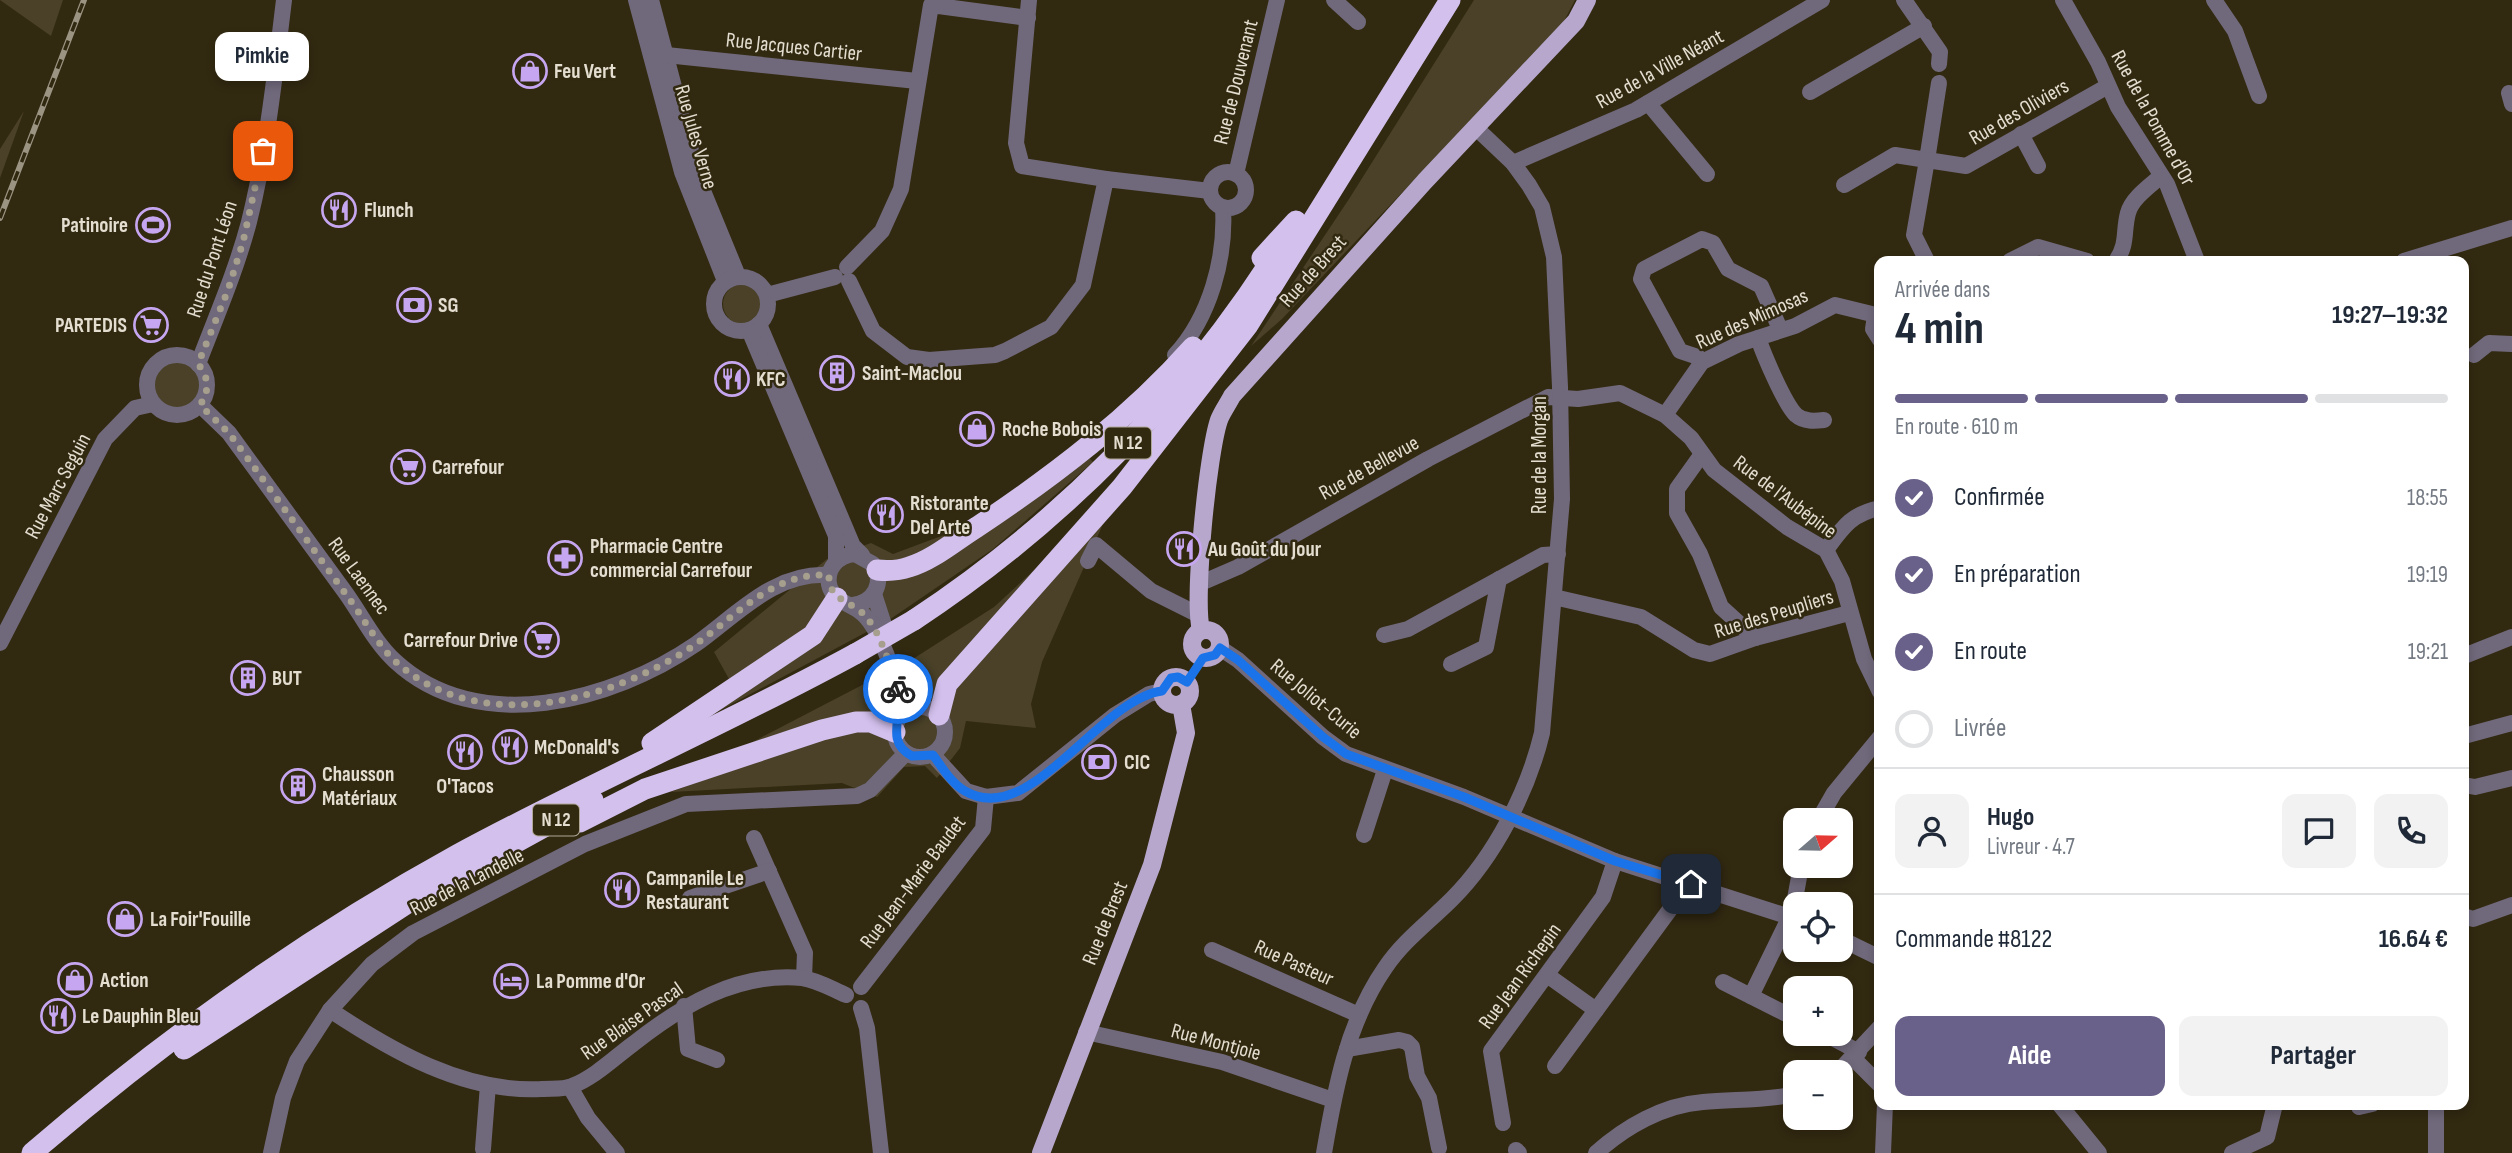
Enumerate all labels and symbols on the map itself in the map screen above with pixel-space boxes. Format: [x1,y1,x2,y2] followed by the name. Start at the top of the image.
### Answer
[1208,17,1264,147] street label: Rue de Douvenant
[1592,24,1728,114] street label: Rue de la Ville Néant
[725,27,863,67] street label: Rue Jacques Cartier
[216,32,310,81] callout: Pimkie
[2105,46,2201,190] street label: Rue de la Pomme d'Or
[511,52,549,90] shop icon: Feu Vert
[554,59,616,84] place label: Feu Vert
[1965,74,2073,150] street label: Rue des Oliviers
[669,82,723,192] street label: Rue Jules Verne
[233,121,293,181] pin
[320,191,358,229] restaurant icon: Flunch
[181,197,243,321] street label: Rue du Pont Léon
[364,198,414,223] place label: Flunch
[134,206,172,244] sports icon: Patinoire
[61,213,128,238] place label: Patinoire
[1274,230,1352,312] street label: Rue de Brest
[1692,283,1812,355] street label: Rue des Mimosas
[395,286,433,324] bank icon: SG
[438,293,458,318] place label: SG
[132,306,170,344] supermarket icon: PARTEDIS
[55,313,127,338] place label: PARTEDIS
[818,354,856,392] building icon: Saint-Maclou
[713,360,751,398] restaurant icon: KFC
[862,361,962,386] place label: Saint-Maclou
[756,367,786,392] place label: KFC
[1527,396,1552,514] street label: Rue de la Morgan
[958,410,996,448] shop icon: Roche Bobois
[1002,417,1101,442] place label: Roche Bobois
[1105,428,1151,458] road number: N 12
[20,429,96,543] street label: Rue Marc Seguin
[1315,430,1423,506] street label: Rue de Bellevue
[389,448,427,486] supermarket icon: Carrefour
[1728,450,1842,544] street label: Rue de l'Aubépine
[432,455,504,480] place label: Carrefour
[910,491,989,540] place label: Ristorante Del Arte
[867,496,905,534] restaurant icon: Ristorante Del Arte
[1165,530,1203,568] restaurant icon: Au Goût du Jour
[323,532,395,620] street label: Rue Laennec
[590,534,753,583] place label: Pharmacie Centre commercial Carrefour
[1207,537,1322,562] place label: Au Goût du Jour
[546,539,584,577] pharmacy icon: Pharmacie Centre commercial Carrefour
[1712,584,1836,644] street label: Rue des Peupliers
[523,621,561,659] supermarket icon: Carrefour Drive
[404,628,518,653] place label: Carrefour Drive
[863,654,933,724] courier
[1265,654,1367,744] street label: Rue Joliot-Curie
[229,659,267,697] building icon: BUT
[272,666,302,691] place label: BUT
[491,728,529,766] restaurant icon: McDonald's
[446,733,484,771] restaurant icon: O'Tacos
[534,735,619,760] place label: McDonald's
[1080,743,1118,781] bank icon: CIC
[1124,750,1150,775] place label: CIC
[322,762,397,811] place label: Chausson Matériaux
[279,767,317,805] building icon: Chausson Matériaux
[436,774,494,799] place label: O'Tacos
[533,804,579,835] road number: N 12
[1783,808,1853,878] north arrow
[855,811,971,953] street label: Rue Jean-Marie Baudet
[406,843,528,921] street label: Rue de la Landelle
[1661,854,1721,914] pin
[646,866,744,915] place label: Campanile Le Restaurant
[603,871,641,909] restaurant icon: Campanile Le Restaurant
[1077,877,1133,969] street label: Rue de Brest
[106,900,144,938] shop icon: La Foir'Fouille
[150,907,251,932] place label: La Foir'Fouille
[1473,918,1567,1034] street label: Rue Jean Richepin
[1251,935,1337,991] street label: Rue Pasteur
[56,961,94,999] shop icon: Action
[492,962,530,1000] hotel icon: La Pomme d'Or
[99,968,149,993] place label: Action
[536,969,646,994] place label: La Pomme d'Or
[576,977,688,1065] street label: Rue Blaise Pascal
[39,997,77,1035] restaurant icon: Le Dauphin Bleu
[82,1004,199,1029] place label: Le Dauphin Bleu
[1168,1018,1264,1066] street label: Rue Montjoie

